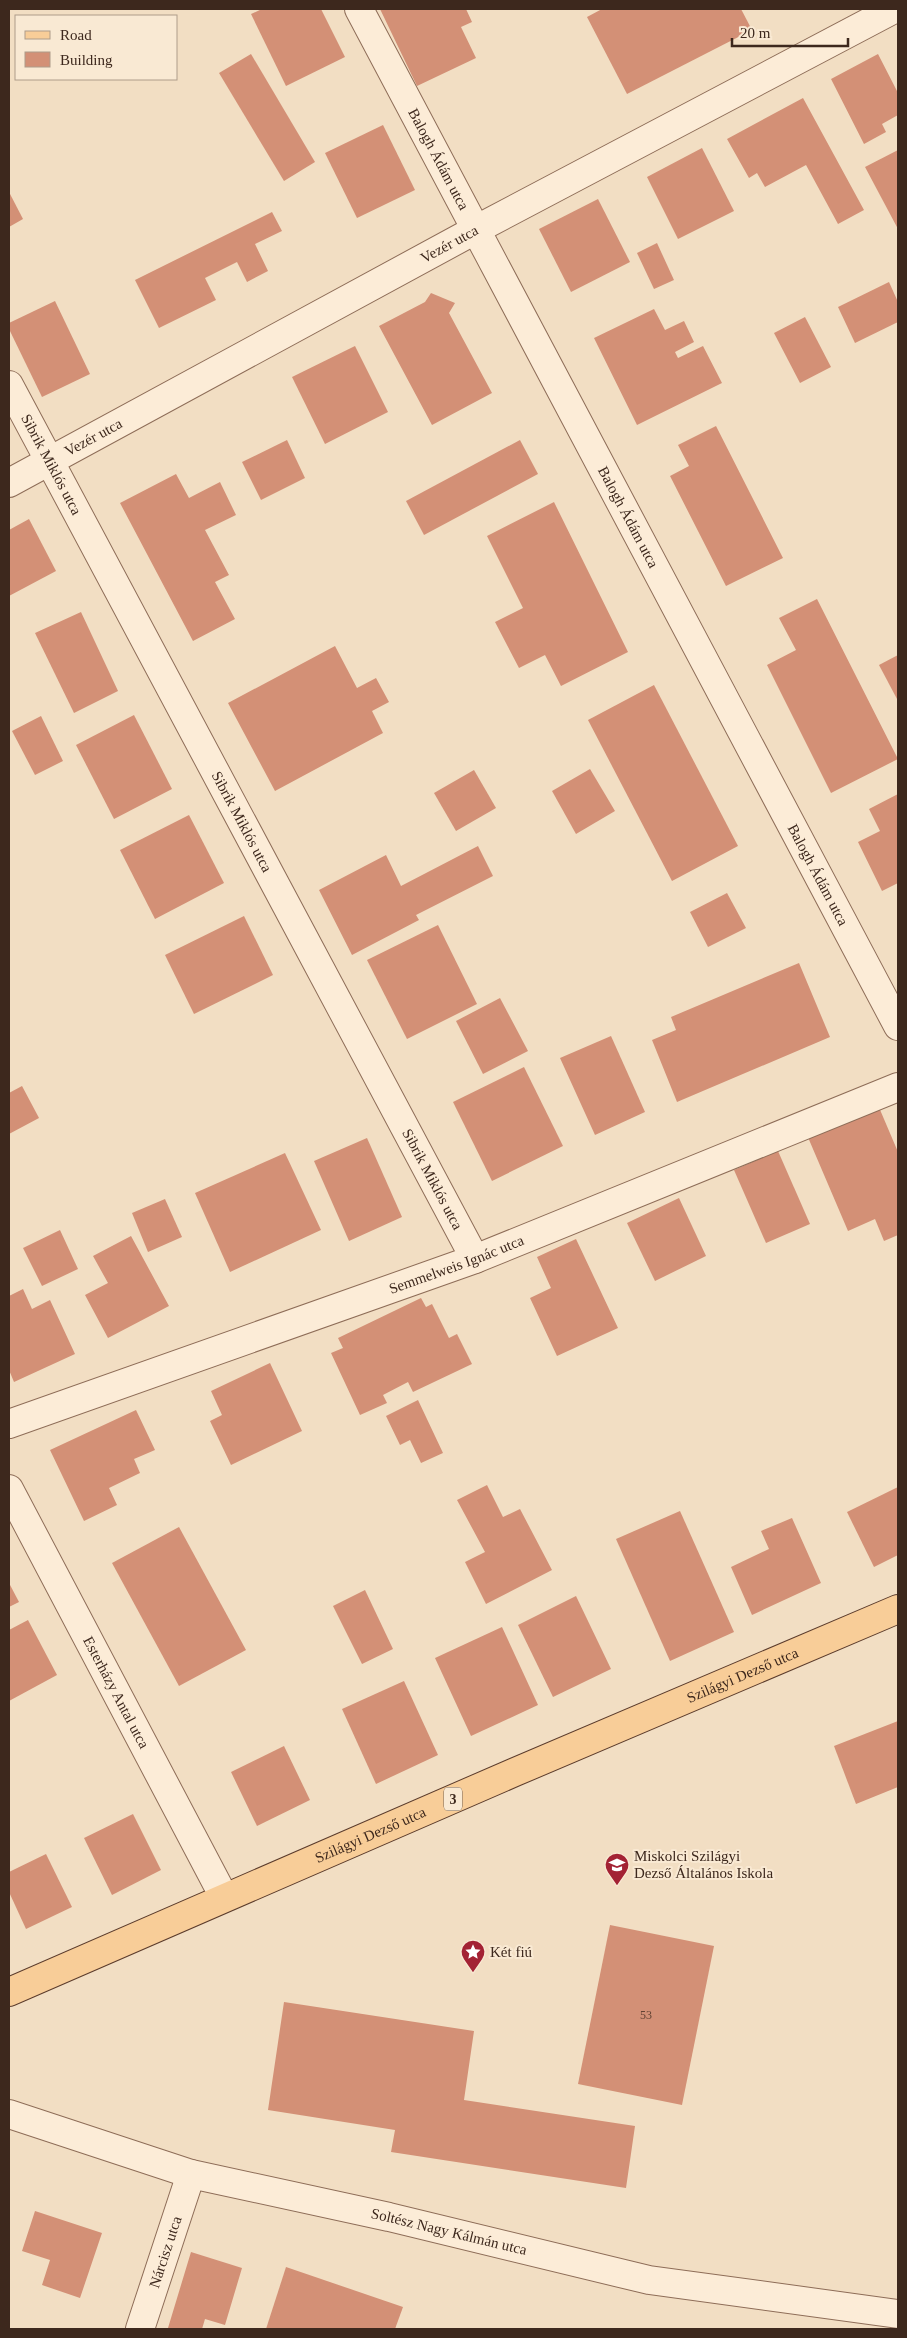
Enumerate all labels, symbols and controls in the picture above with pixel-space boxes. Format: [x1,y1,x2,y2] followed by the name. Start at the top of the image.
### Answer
[15,15,178,80] legend
[732,15,848,47] scale bar
[740,25,771,41] text: 20 m
[60,27,92,43] text: Road
[60,52,113,68] text: Building
[405,106,472,213] street label: Balogh Ádám utca
[418,222,481,266] street label: Vezér utca
[18,411,85,518] street label: Sibrik Miklós utca
[62,415,125,459] street label: Vezér utca
[595,464,662,571] street label: Balogh Ádám utca
[209,769,275,875] street label: Sibrik Miklós utca
[784,821,851,929] street label: Balogh Ádám utca
[399,1126,466,1233] street label: Sibrik Miklós utca
[387,1232,526,1297] street label: Semmelweis Ignác utca
[80,1634,152,1751] street label: Esterházy Antal utca
[685,1644,801,1706] street label: Szilágyi Dezső utca
[444,1788,462,1810] road number: 3
[312,1804,428,1866] street label: Szilágyi Dezső utca
[634,1848,773,1881] place label: Miskolci Szilágyi Dezső Általános Iskola
[604,1852,630,1886] school or university icon: Miskolci Szilágyi Dezső Általános Iskola
[460,1939,486,1973] place icon: Két fiú
[490,1944,533,1960] place label: Két fiú
[640,2008,652,2022] house number: 53
[370,2205,529,2258] street label: Soltész Nagy Kálmán utca
[146,2214,185,2290] street label: Nárcisz utca

